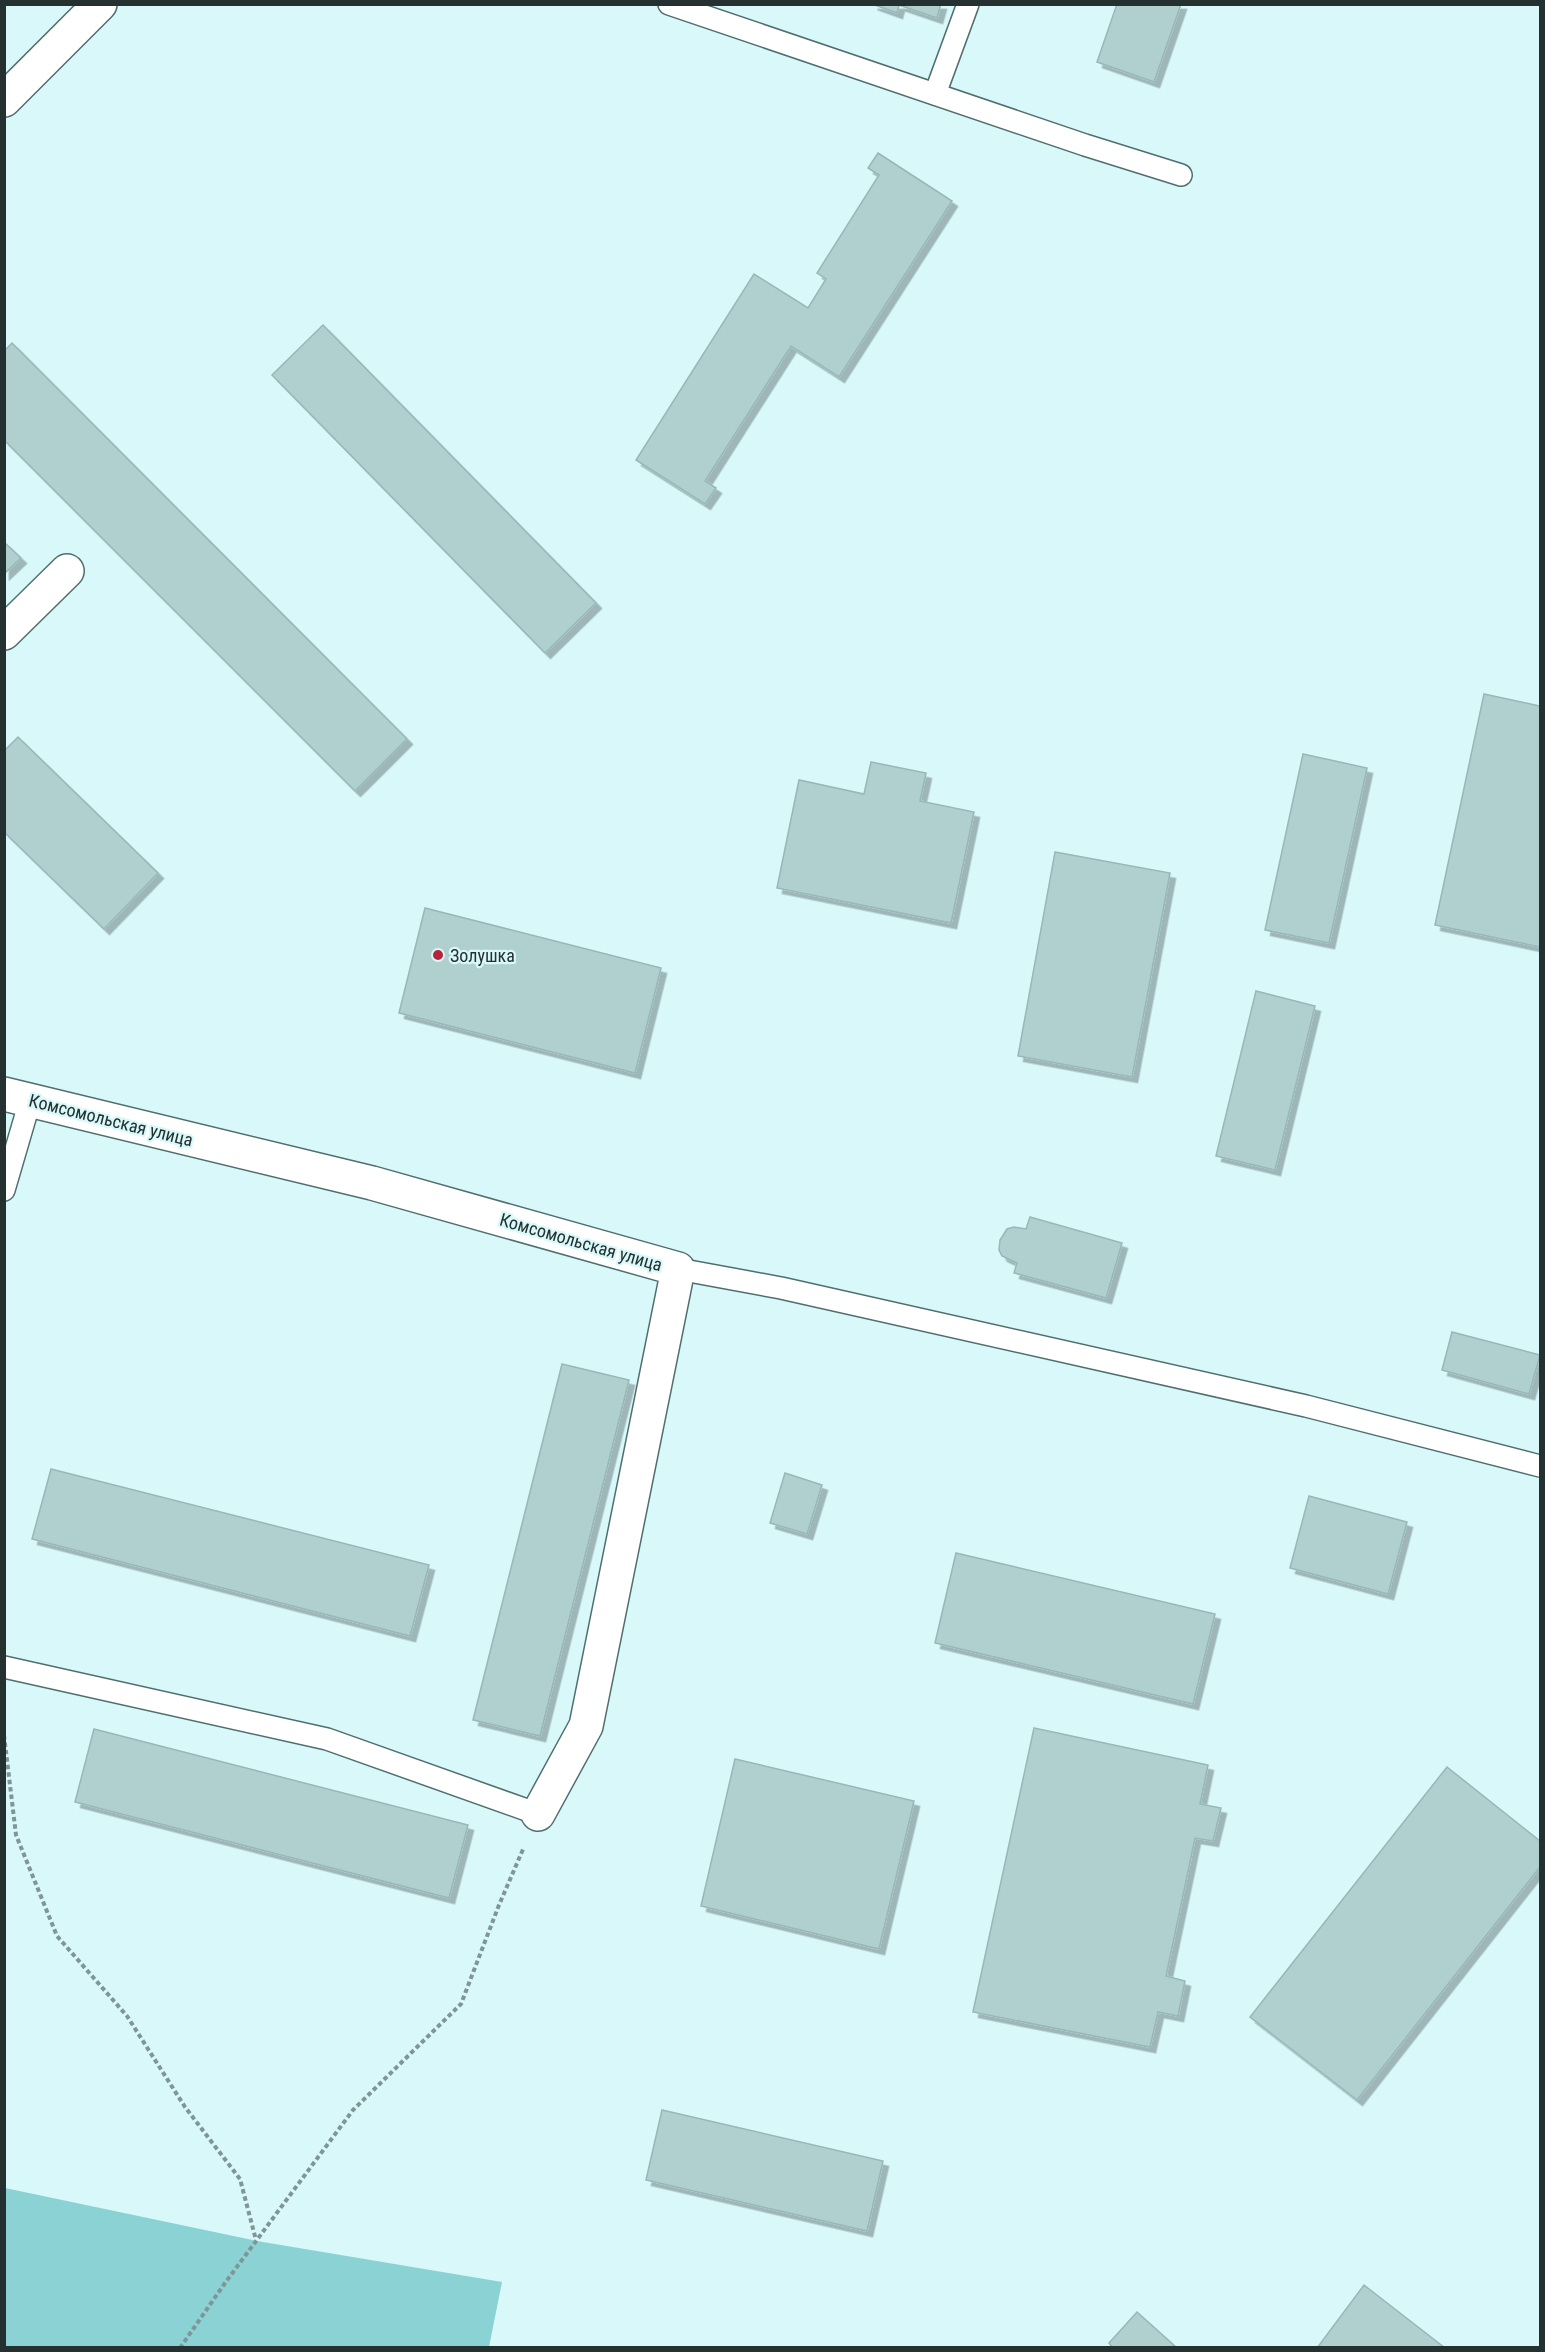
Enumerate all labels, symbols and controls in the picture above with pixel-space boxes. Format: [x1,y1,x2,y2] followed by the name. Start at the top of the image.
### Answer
[450,945,515,966] place label: Золушка
[431,948,445,962] marker: Золушка
[27,1089,195,1151] street label: Комсомольская улица
[497,1209,665,1275] street label: Комсомольская улица

